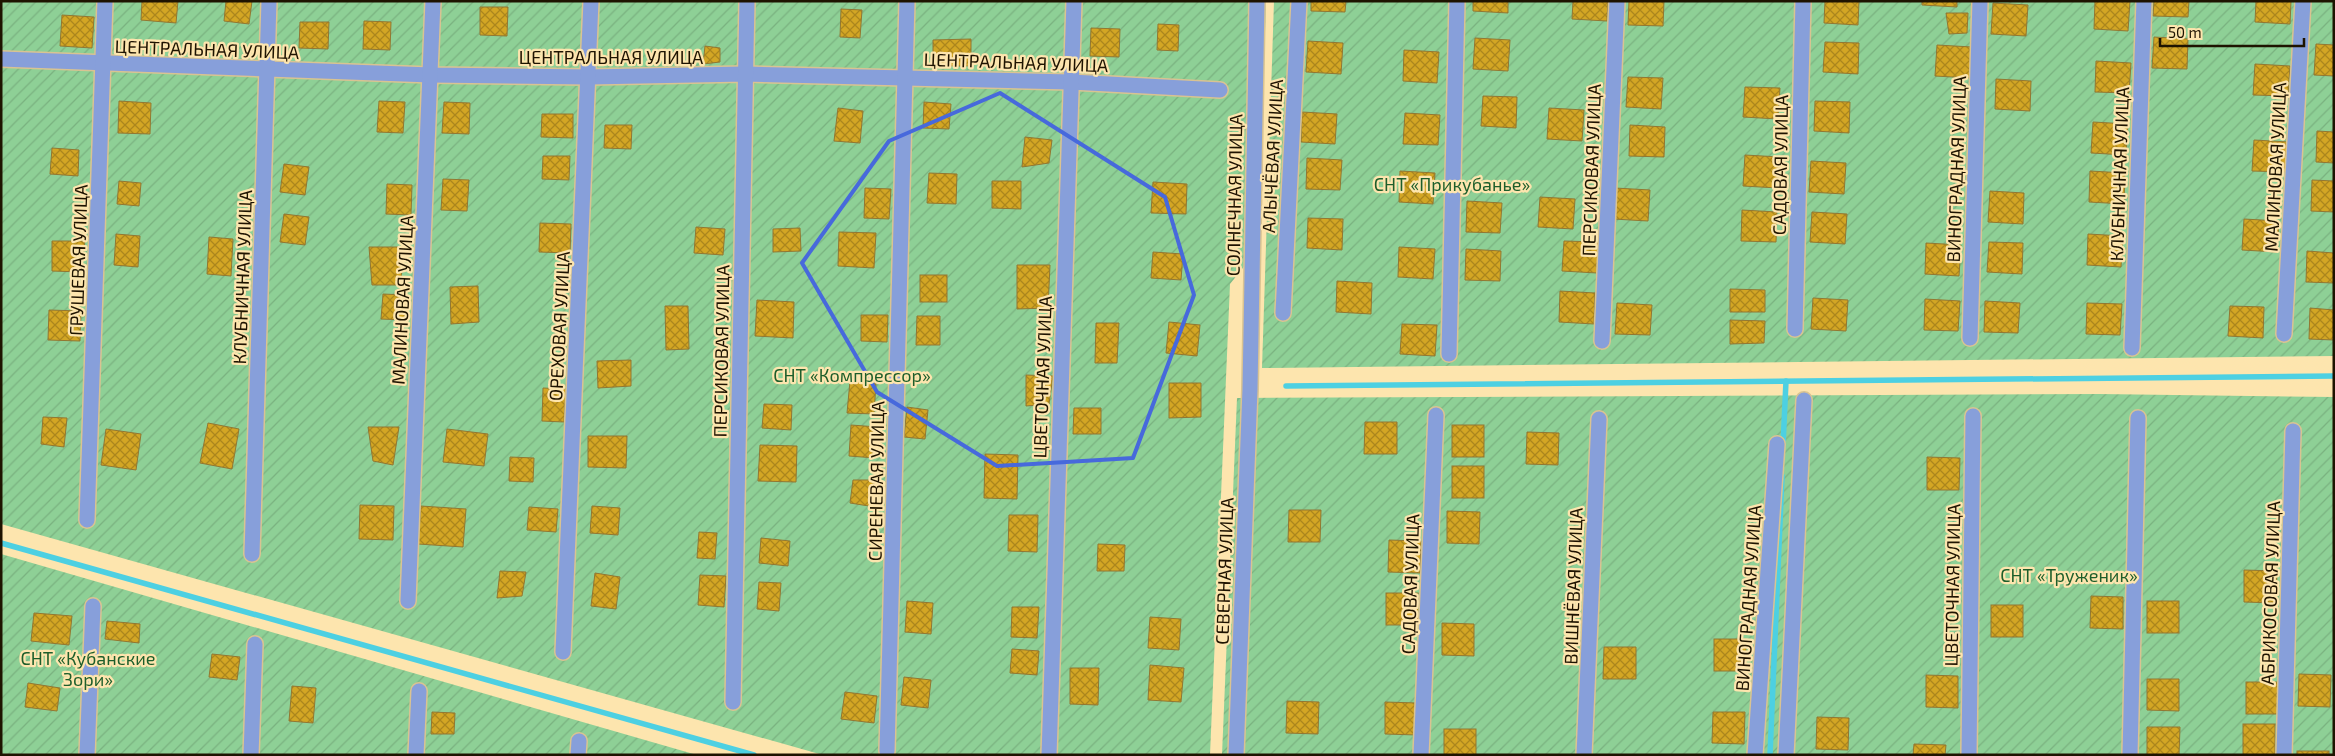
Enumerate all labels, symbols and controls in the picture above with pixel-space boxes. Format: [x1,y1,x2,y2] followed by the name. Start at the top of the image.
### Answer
[2160,15,2304,47] scale bar
[2168,23,2202,41] text: 50 m
[114,35,300,63] street label: ЦЕНТРАЛЬНАЯ УЛИЦА
[519,46,704,68] street label: ЦЕНТРАЛЬНАЯ УЛИЦА
[923,48,1109,76] street label: ЦЕНТРАЛЬНАЯ УЛИЦА
[1942,75,1970,263] street label: ВИНОГРАДНАЯ УЛИЦА
[1257,78,1287,233] street label: АЛЫЧЁВАЯ УЛИЦА
[2260,81,2290,252] street label: МАЛИНОВАЯ УЛИЦА
[1577,83,1605,257] street label: ПЕРСИКОВАЯ УЛИЦА
[2105,86,2133,262] street label: КЛУБНИЧНАЯ УЛИЦА
[1768,94,1792,235] street label: САДОВАЯ УЛИЦА
[1222,113,1246,276] street label: СОЛНЕЧНАЯ УЛИЦА
[1374,173,1530,195] park label: СНТ «Прикубанье»
[64,183,92,336] street label: ГРУШЕВАЯ УЛИЦА
[228,189,256,365] street label: КЛУБНИЧНАЯ УЛИЦА
[387,214,417,385] street label: МАЛИНОВАЯ УЛИЦА
[544,250,574,401] street label: ОРЕХОВАЯ УЛИЦА
[708,264,734,437] street label: ПЕРСИКОВАЯ УЛИЦА
[1028,295,1056,459] street label: ЦВЕТОЧНАЯ УЛИЦА
[773,364,931,386] park label: СНТ «Компрессор»
[864,400,888,561] street label: СИРЕНЕВАЯ УЛИЦА
[1210,496,1238,645] street label: СЕВЕРНАЯ УЛИЦА
[2256,500,2284,685] street label: АБРИКОСОВАЯ УЛИЦА
[1731,503,1766,692] street label: ВИНОГРАДНАЯ УЛИЦА
[1940,503,1964,666] street label: ЦВЕТОЧНАЯ УЛИЦА
[1559,506,1587,665] street label: ВИШНЁВАЯ УЛИЦА
[1397,513,1423,655] street label: САДОВАЯ УЛИЦА
[2000,564,2138,586] park label: СНТ «Труженик»
[20,647,156,690] park label: СНТ «Кубанские Зори»

